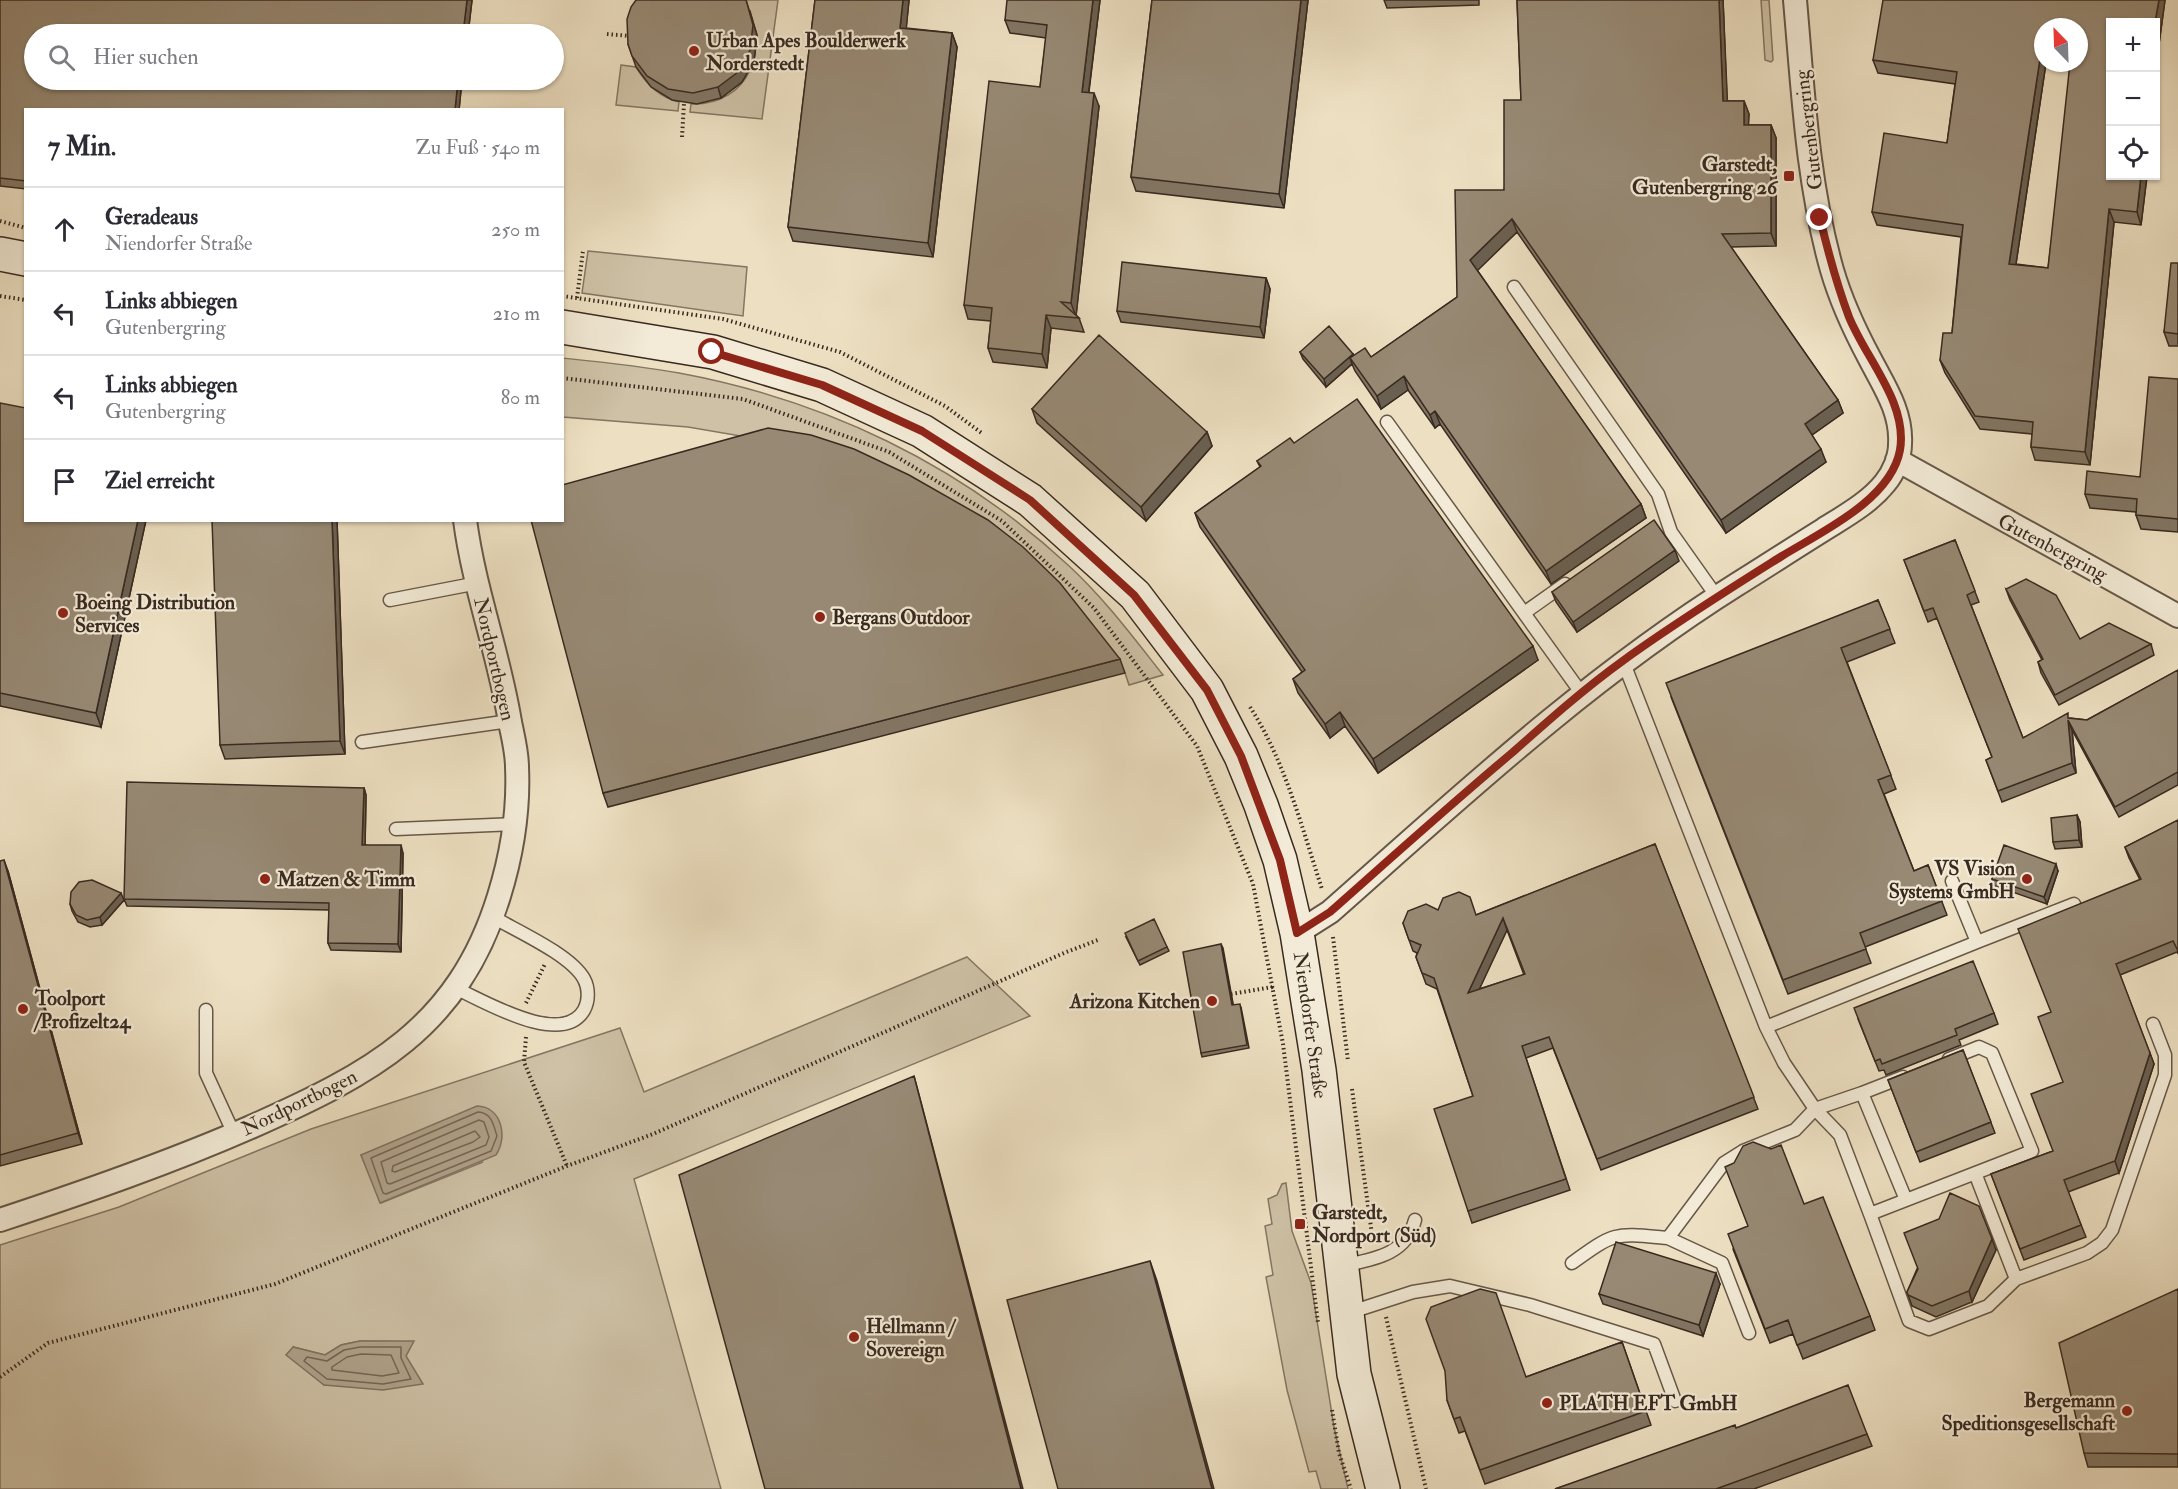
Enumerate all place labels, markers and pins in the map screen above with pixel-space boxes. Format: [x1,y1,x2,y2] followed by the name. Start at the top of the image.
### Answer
[705,28,906,76] place label: Urban Apes Boulderwerk Norderstedt
[687,44,701,58] marker: Urban Apes Boulderwerk Norderstedt
[1632,152,1779,201] place label: Garstedt, Gutenbergring 26
[1782,169,1796,183] marker: Garstedt, Gutenbergring 26
[75,590,236,638] place label: Boeing Distribution Services
[832,605,970,631] place label: Bergans Outdoor
[56,606,70,620] marker: Boeing Distribution Services
[813,610,827,624] marker: Bergans Outdoor
[1889,856,2016,905] place label: VS Vision Systems GmbH
[276,867,416,892] place label: Matzen & Timm
[258,872,272,886] marker: Matzen & Timm
[2020,872,2034,886] marker: VS Vision Systems GmbH
[33,986,131,1034] place label: Toolport /Profizelt24
[1069,989,1201,1014] place label: Arizona Kitchen
[1205,994,1219,1008] marker: Arizona Kitchen
[16,1002,30,1016] marker: Toolport /Profizelt24
[1311,1200,1436,1249] place label: Garstedt, Nordport (Süd)
[1293,1217,1307,1231] marker: Garstedt, Nordport (Süd)
[866,1314,957,1363] place label: Hellmann / Sovereign
[847,1330,861,1344] marker: Hellmann / Sovereign
[1942,1388,2116,1437] place label: Bergemann Speditionsgesellschaft
[1559,1391,1738,1416] place label: PLATH EFT GmbH
[1540,1396,1554,1410] marker: PLATH EFT GmbH
[2120,1404,2134,1418] marker: Bergemann Speditionsgesellschaft

